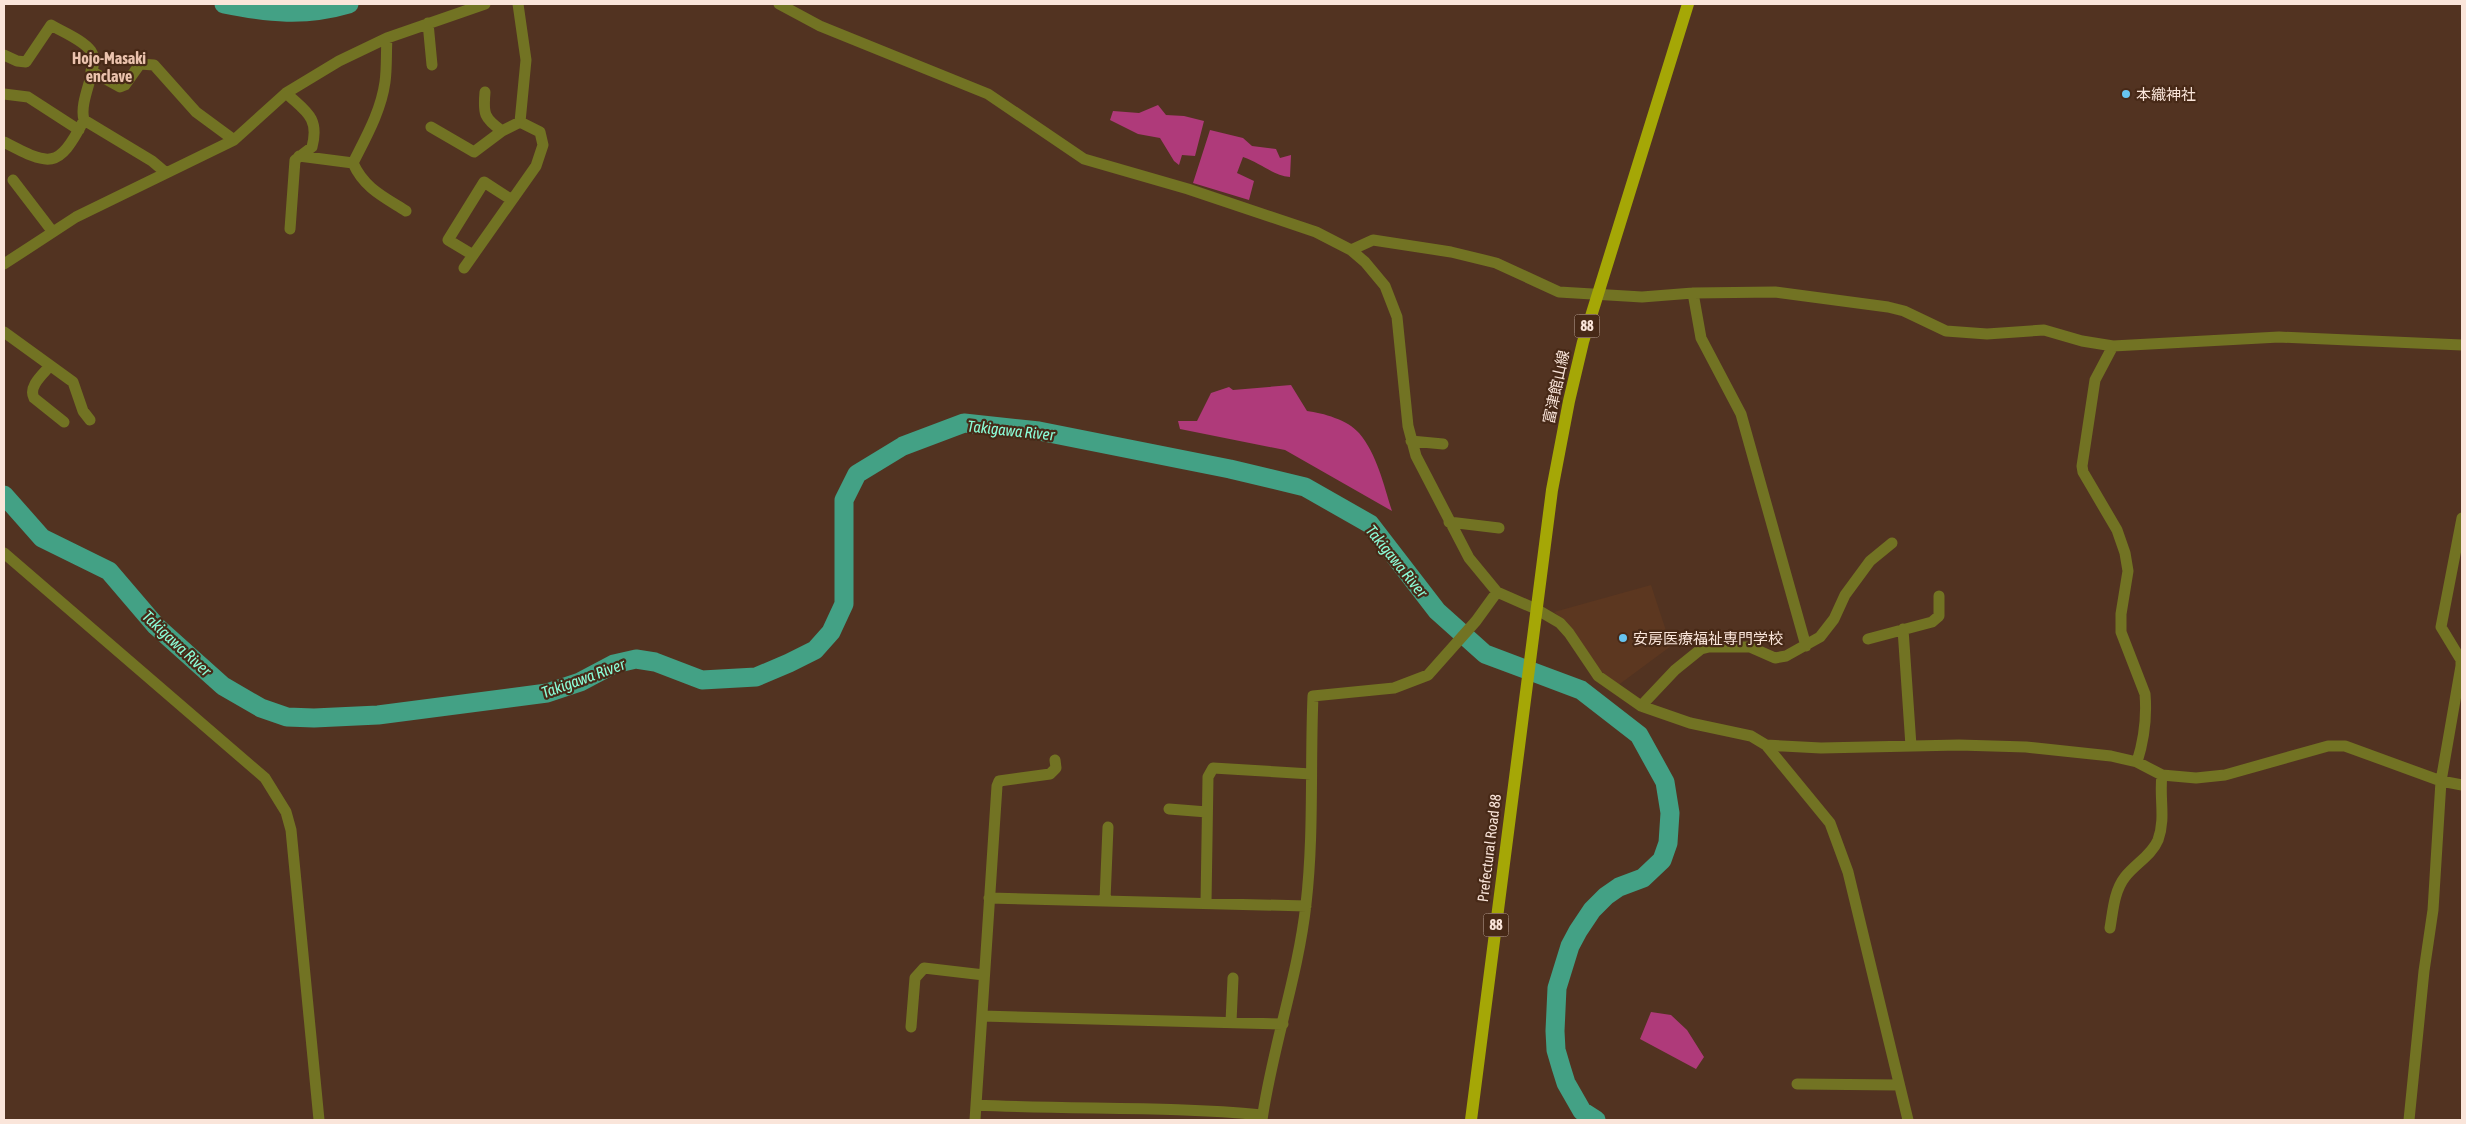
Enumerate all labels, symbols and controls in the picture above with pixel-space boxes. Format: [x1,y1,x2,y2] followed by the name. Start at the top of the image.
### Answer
[72,49,146,85] district label: Hojo-Masaki enclave
[2136,86,2196,103] place label: 本織神社
[2120,88,2132,100] marker: 本織神社
[1574,314,1600,338] road number: 88
[1540,349,1572,425] street label: 富津館山線
[966,416,1057,445] water label: Takigawa River
[1362,521,1432,602] water label: Takigawa River
[138,607,216,681] water label: Takigawa River
[1633,630,1783,647] place label: 安房医療福祉専門学校
[1617,632,1629,644] marker: 安房医療福祉専門学校
[539,654,629,702] water label: Takigawa River
[1474,793,1504,903] street label: Prefectural Road 88
[1484,914,1508,936] road number: 88

